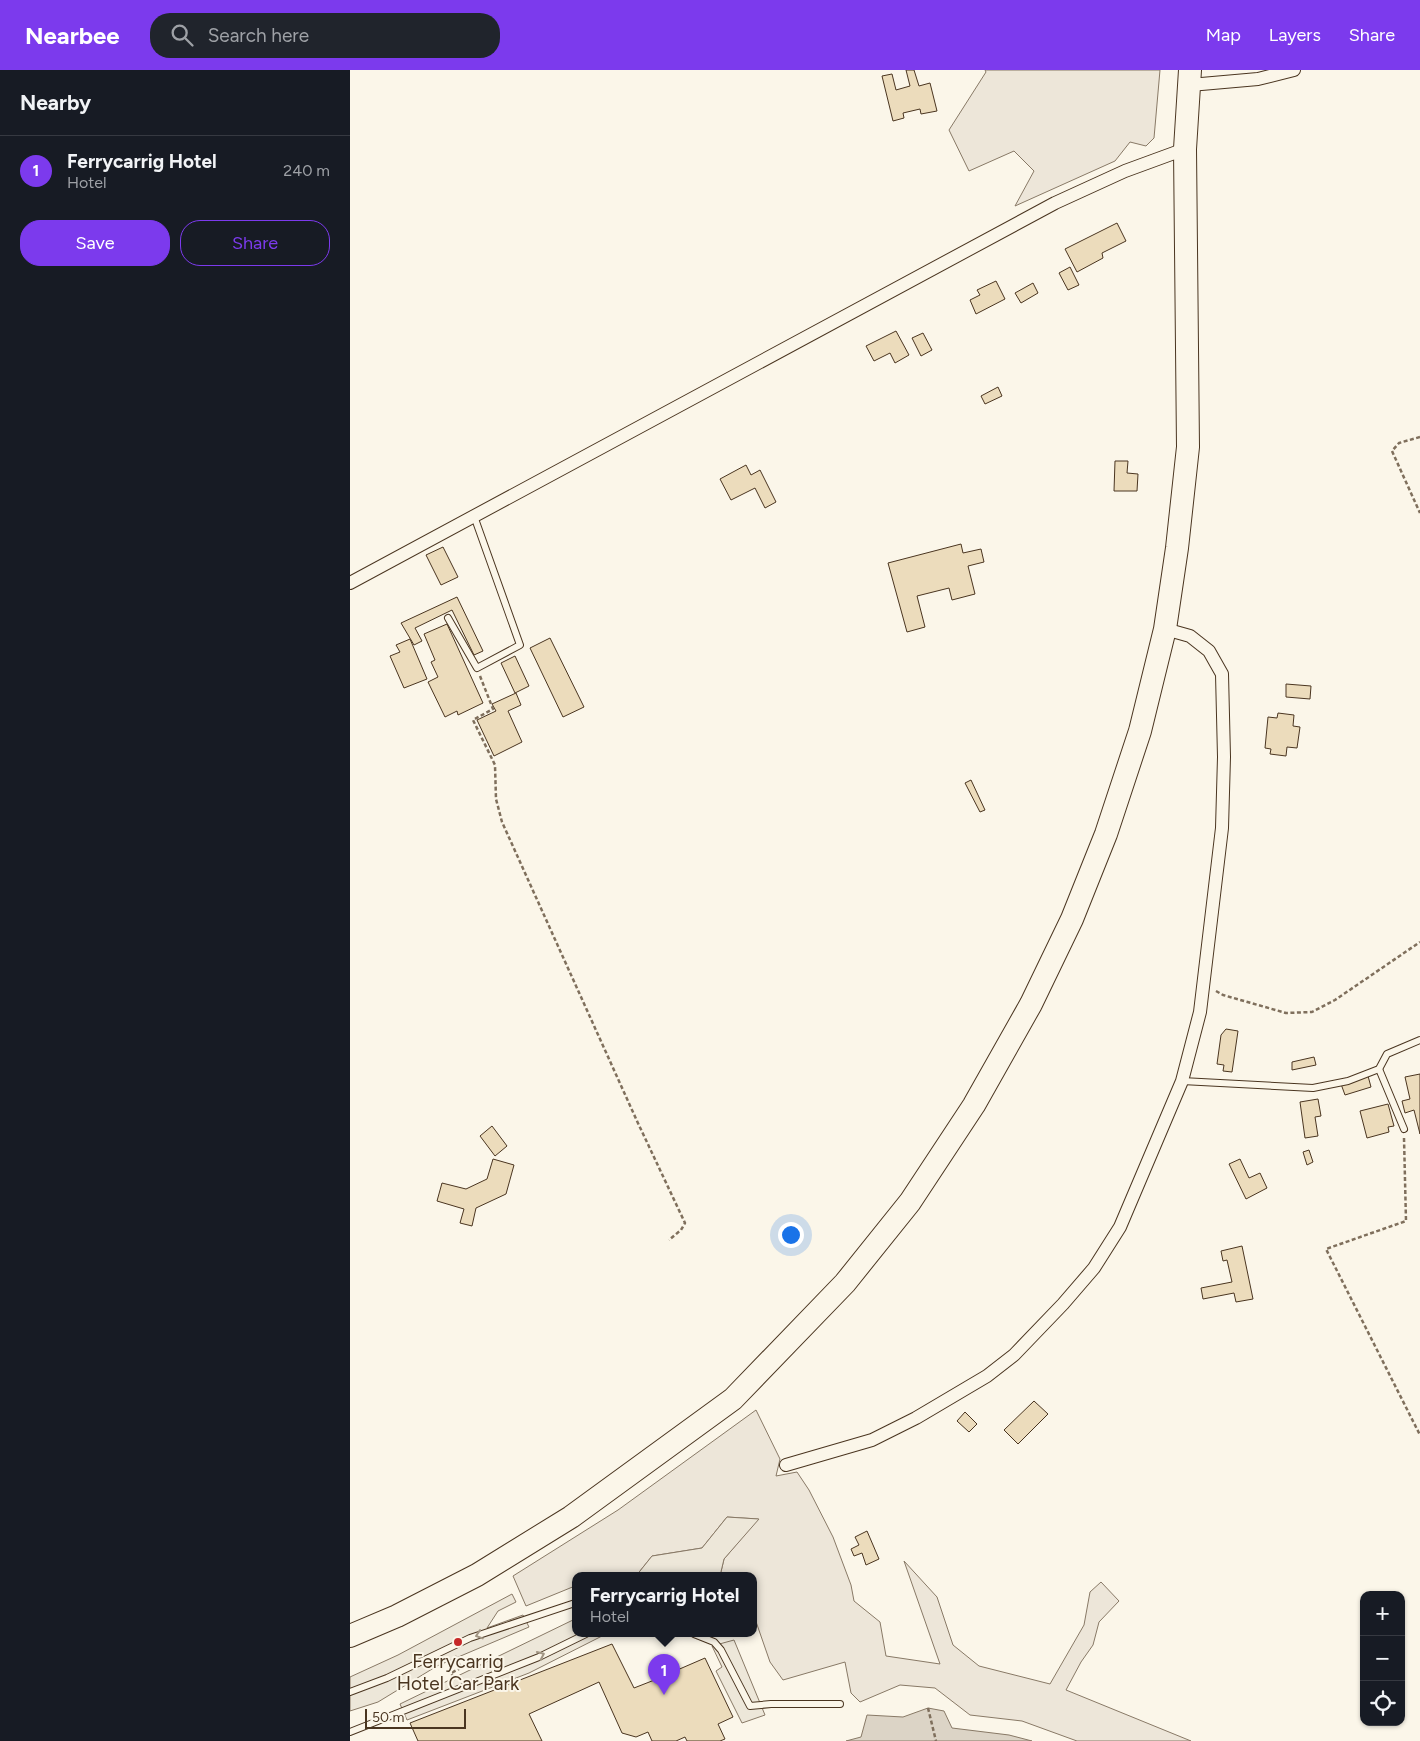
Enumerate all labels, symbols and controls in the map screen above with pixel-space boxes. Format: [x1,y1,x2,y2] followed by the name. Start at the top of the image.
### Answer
[150,13,500,58] search box
[25,21,120,50] text: Nearbee
[168,21,196,49] icon: search
[208,24,309,47] text: Search here
[1206,24,1241,46] text: Map
[1269,24,1321,46] text: Layers
[1349,24,1395,46] text: Share
[20,90,91,115] text: Nearby
[67,150,217,173] text: Ferrycarrig Hotel
[33,161,39,180] text: 1
[283,161,330,180] text: 240 m
[67,173,107,192] text: Hotel
[20,220,170,266] button: Save
[180,220,330,266] button: Share
[778,1222,804,1248] your location
[572,1572,757,1637] popup
[590,1584,739,1607] text: Ferrycarrig Hotel
[1360,1591,1405,1726] map controls
[1360,1591,1405,1636] button: +
[590,1607,629,1626] text: Hotel
[475,1629,484,1639] one-way arrow
[452,1636,464,1648] marker: Ferrycarrig Hotel Car Park
[1360,1636,1405,1681] button: −
[397,1650,520,1695] place label: Ferrycarrig Hotel Car Park
[536,1651,545,1662] one-way arrow
[648,1654,680,1695] pin: 1
[1360,1681,1405,1726] button: locate
[365,1706,466,1729] scale bar
[372,1709,404,1726] text: 50 m

